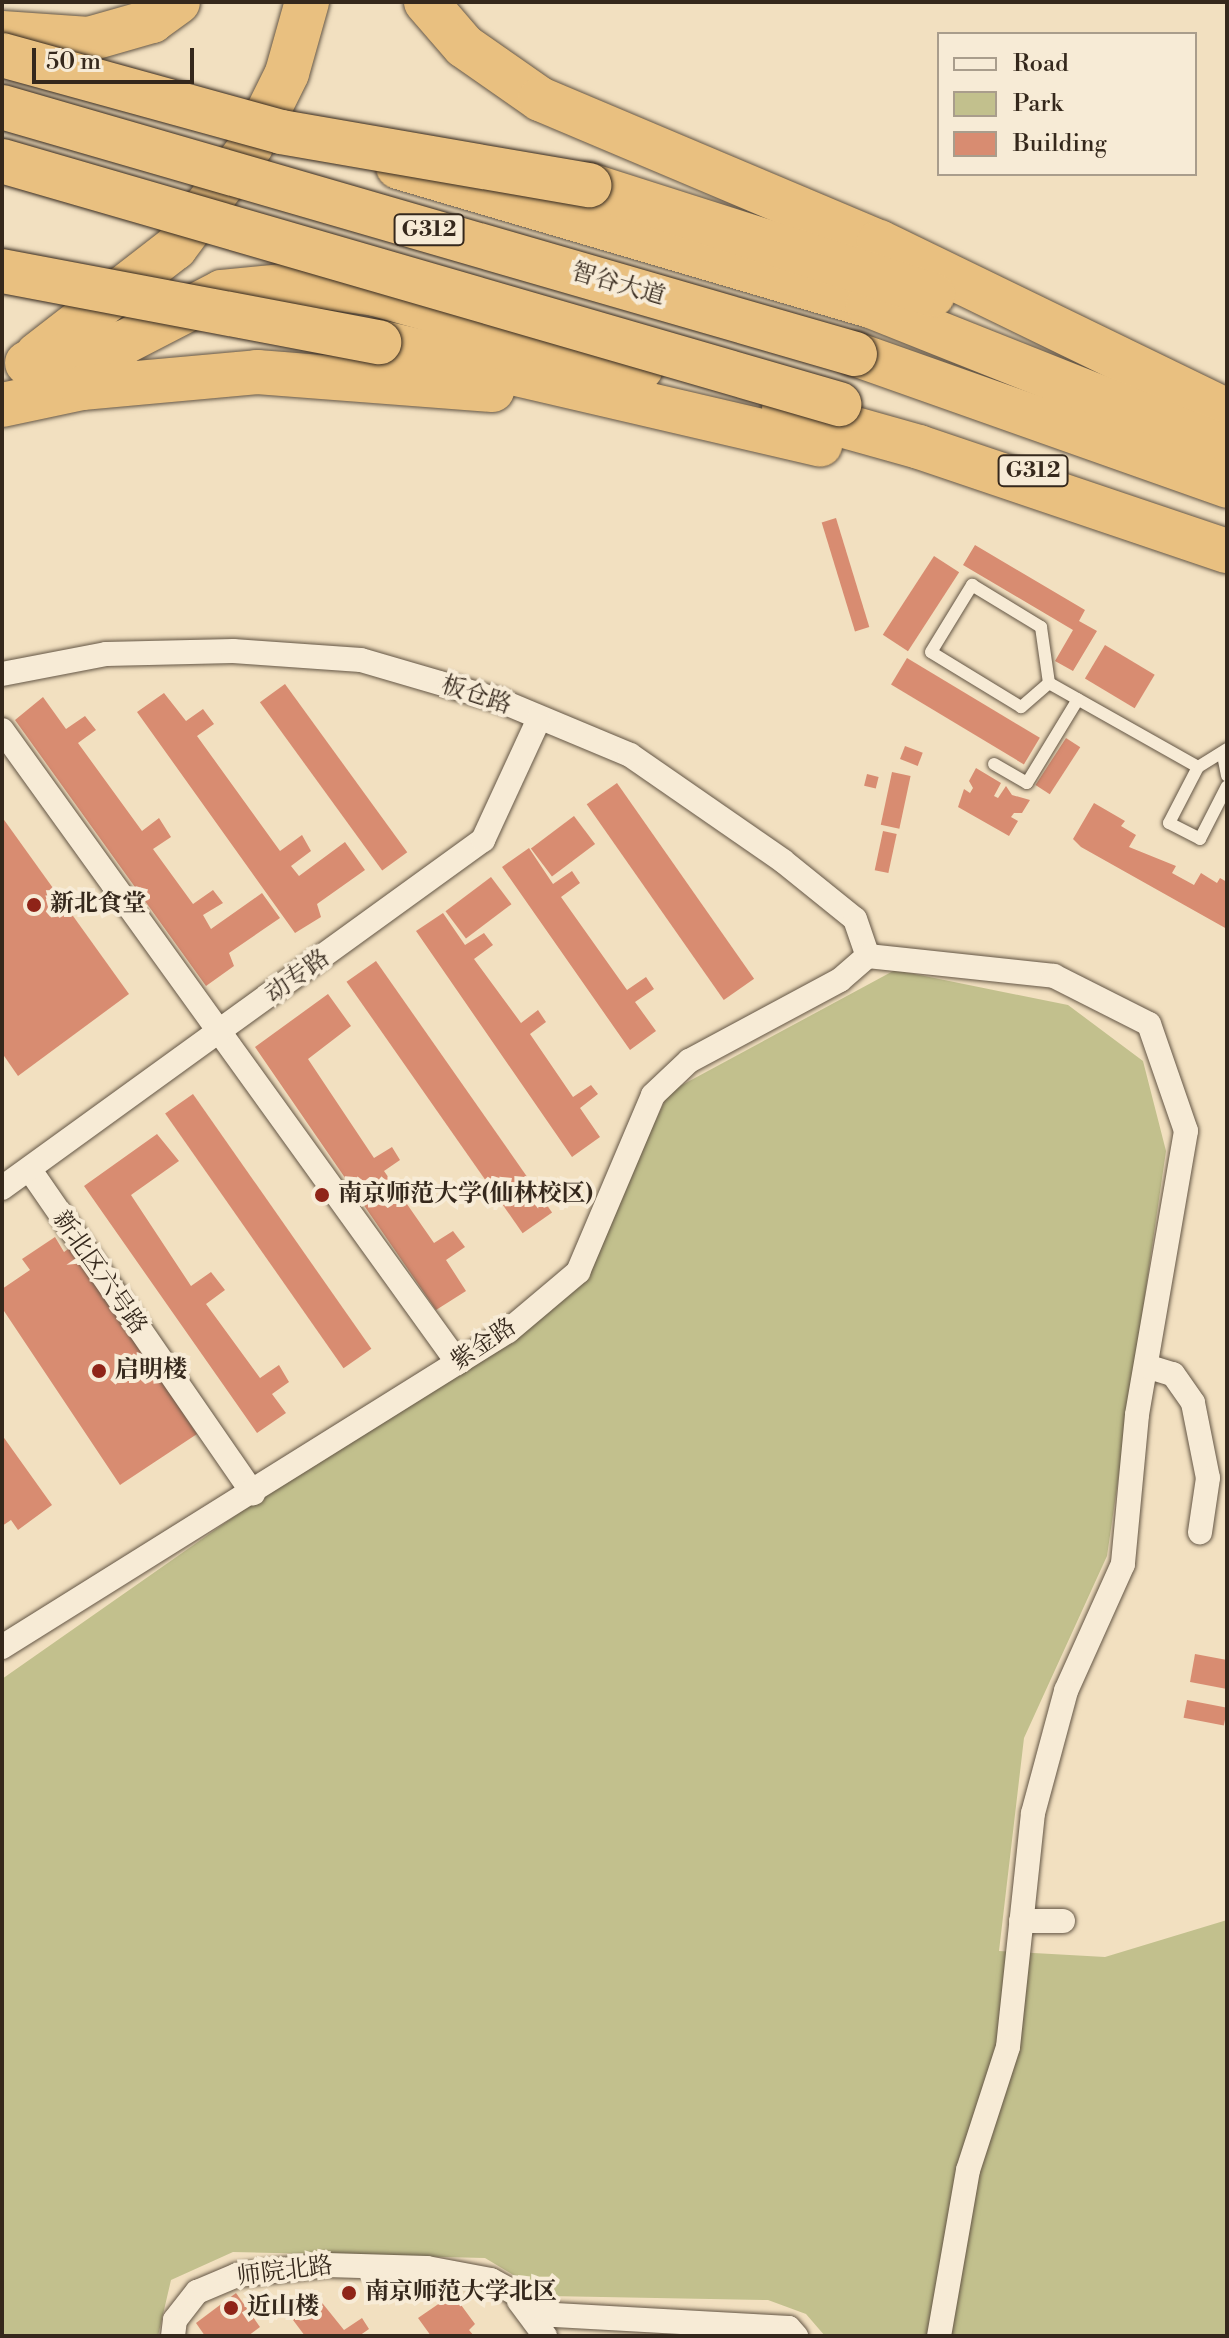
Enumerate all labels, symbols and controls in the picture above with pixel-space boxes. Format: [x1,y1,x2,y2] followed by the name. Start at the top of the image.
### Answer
[36,32,198,82] scale bar
[937,32,1197,176] legend
[46,47,101,77] text: 50 m
[1013,49,1069,79] text: Road
[1013,89,1063,119] text: Park
[1013,129,1107,159] text: Building
[393,212,465,248] road number: G312
[568,258,668,312] street label: 智谷大道
[997,453,1069,489] road number: G312
[437,671,515,721] street label: 板仓路
[50,891,146,919] place label: 新北食堂
[25,896,43,914] marker: 新北食堂
[260,944,336,1010] street label: 动专路
[338,1181,593,1209] place label: 南京师范大学(仙林校区)
[313,1186,331,1204] marker: 南京师范大学(仙林校区)
[46,1206,152,1340] street label: 新北区六号路
[446,1313,522,1377] street label: 紫金路
[115,1357,187,1385] place label: 启明楼
[90,1362,108,1380] marker: 启明楼
[236,2252,334,2292] street label: 师院北路
[365,2279,557,2307] place label: 南京师范大学北区
[340,2284,358,2302] marker: 南京师范大学北区
[247,2294,319,2322] place label: 近山楼
[222,2299,240,2317] marker: 近山楼

